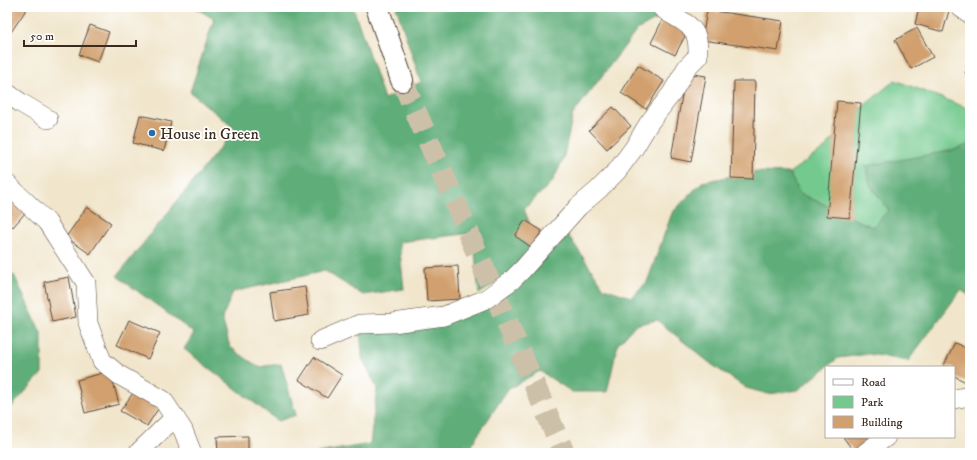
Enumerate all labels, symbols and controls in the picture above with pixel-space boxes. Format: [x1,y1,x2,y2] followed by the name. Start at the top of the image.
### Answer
[24,22,136,48] scale bar
[30,29,54,44] text: 50 m
[160,124,259,144] place label: House in Green
[147,128,157,138] marker: House in Green
[825,366,955,438] legend
[861,375,886,390] text: Road
[861,395,883,410] text: Park
[861,415,902,430] text: Building

